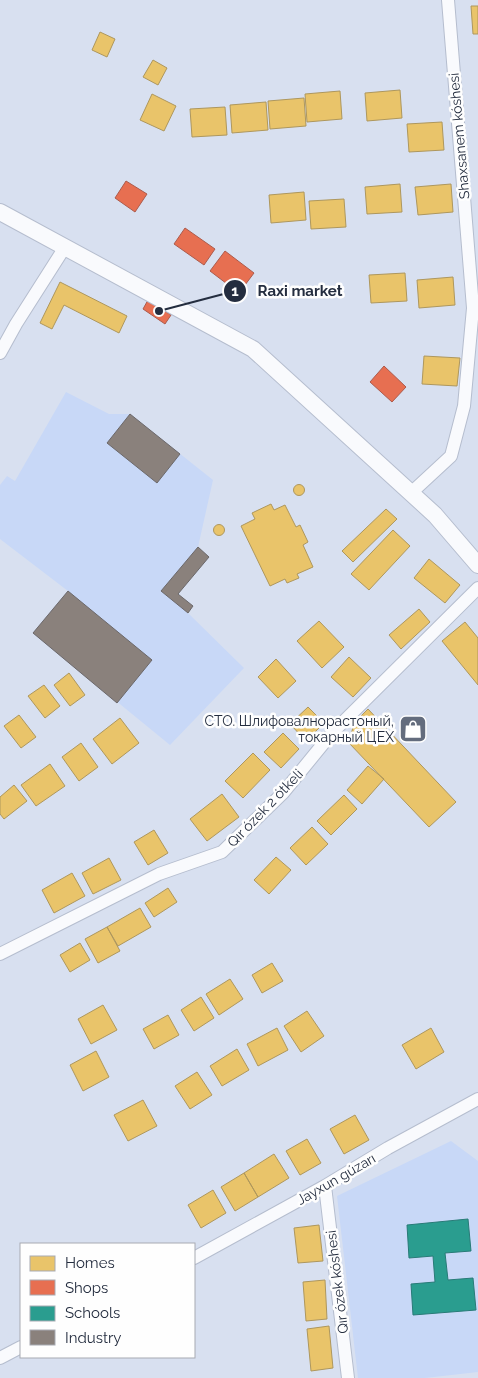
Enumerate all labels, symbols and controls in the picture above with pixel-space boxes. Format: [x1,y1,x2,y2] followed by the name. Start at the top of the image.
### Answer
[446,72,472,200] street label: Shaxsanem kóshesi
[223,276,353,306] callout: Raxi market
[231,282,239,300] text: 1
[258,282,343,300] text: Raxi market
[204,713,394,745] place label: СТО. Шлифовалнорастоный, токарный ЦЕХ
[398,714,428,744] shop icon: СТО. Шлифовалнорастоный, токарный ЦЕХ
[224,766,306,850] street label: Qır ózek 2 ótkeli
[294,1150,378,1208] street label: Jayxun gúzarı
[323,1229,351,1335] street label: Qır ózek kóshesi
[20,1243,195,1358] legend
[65,1254,115,1272] text: Homes
[65,1279,108,1297] text: Shops
[65,1304,120,1322] text: Schools
[65,1329,121,1347] text: Industry

